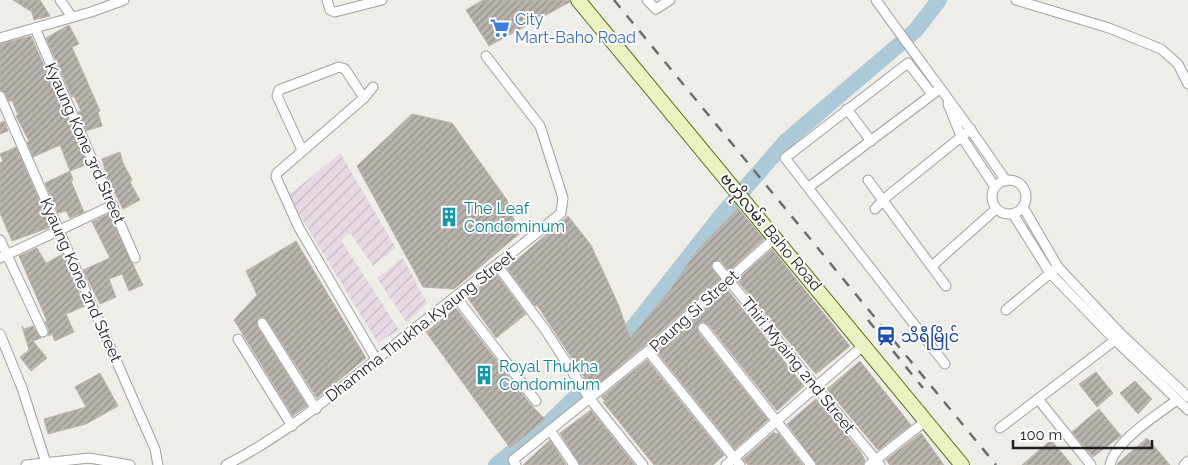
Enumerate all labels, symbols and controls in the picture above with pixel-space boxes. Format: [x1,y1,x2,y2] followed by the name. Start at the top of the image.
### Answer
[515,10,636,47] place label: City Mart-Baho Road
[489,17,511,39] supermarket icon: City Mart-Baho Road
[41,60,129,227] street label: Kyaung Kone 3rd Street
[712,168,827,298] street label: ဗဟိုလမ်း Baho Road
[36,195,126,366] street label: Kyaung Kone 2nd Street
[464,199,565,236] place label: The Leaf Condominum
[438,206,460,228] building icon: The Leaf Condominum
[322,246,519,406] street label: Dhamma Thukha Kyaung Street
[646,266,743,356] street label: Paung Si Street
[737,293,859,437] street label: Thiri Myaing 2nd Street
[875,325,897,347] station icon: သိရီမြိုင်
[901,325,959,350] place label: သိရီမြိုင်
[499,357,600,394] place label: Royal Thukha Condominum
[473,364,495,386] building icon: Royal Thukha Condominum
[1013,418,1152,450] scale bar
[1020,426,1062,444] text: 100 m

